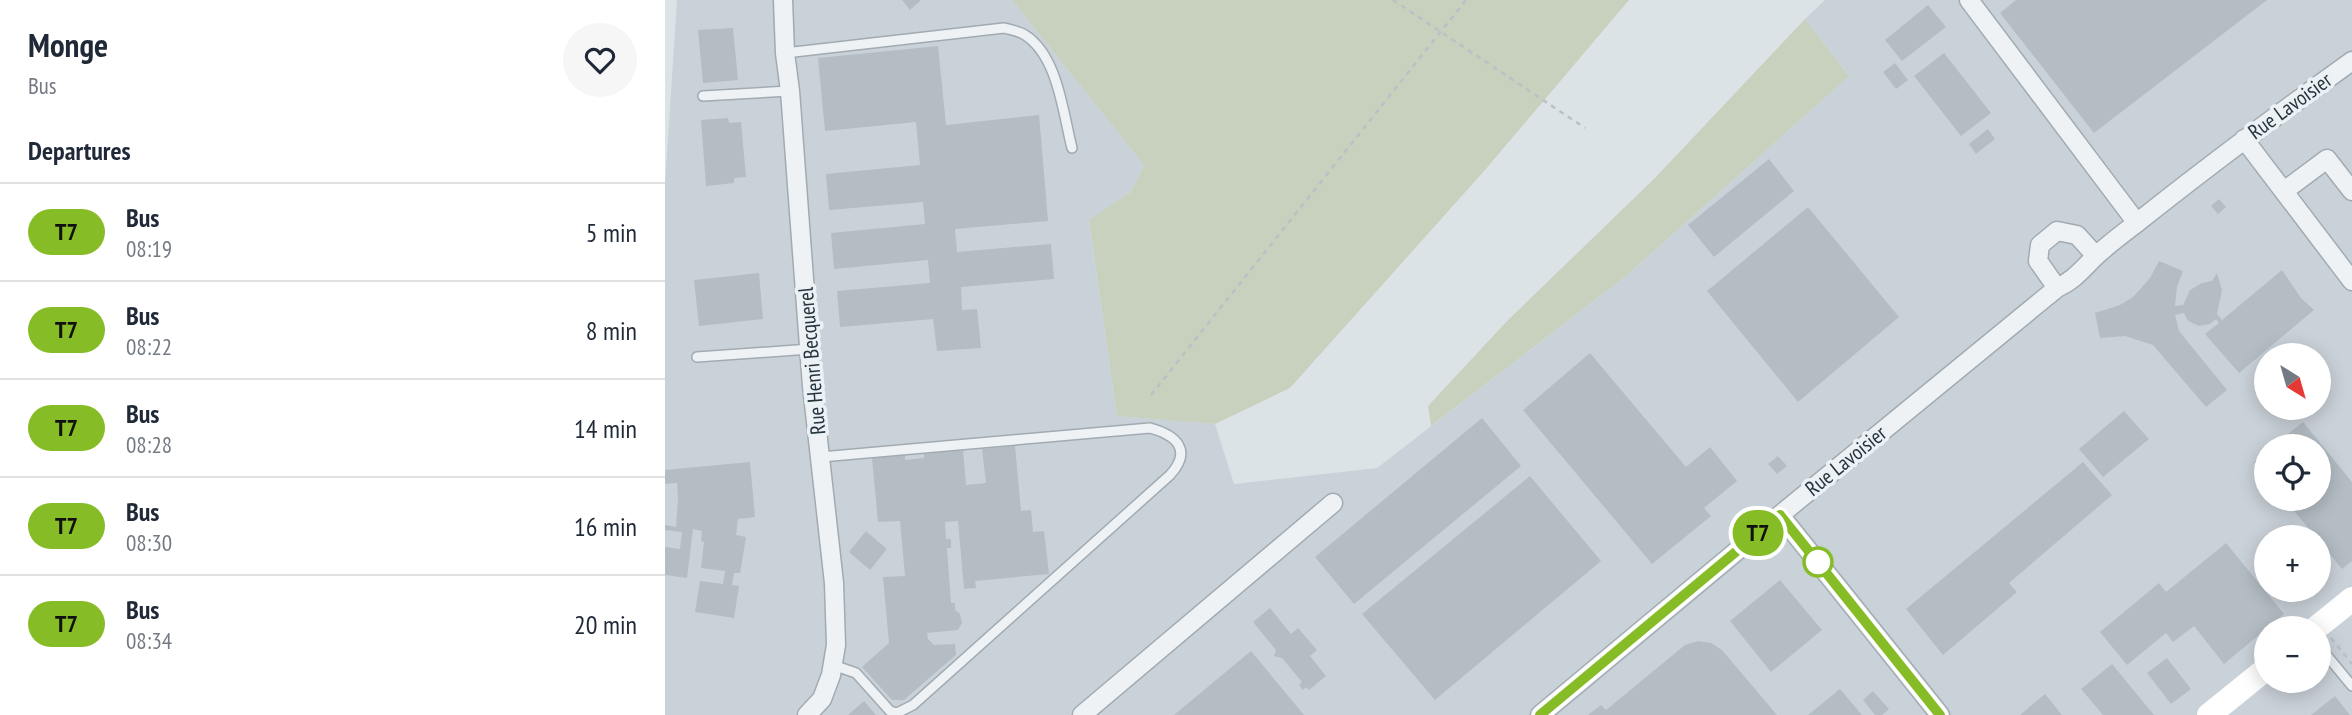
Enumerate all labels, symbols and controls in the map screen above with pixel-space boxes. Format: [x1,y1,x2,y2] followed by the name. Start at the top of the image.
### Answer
[28,23,108,66] text: Monge
[563,23,637,97] button: heart
[2243,66,2337,145] street label: Rue Lavoisier
[28,71,57,100] text: Bus
[28,134,131,167] text: Departures
[126,201,159,234] text: Bus
[55,216,78,247] text: T7
[586,216,637,249] text: 5 min
[126,234,172,263] text: 08:19
[792,286,831,436] street label: Rue Henri Becquerel
[126,299,159,332] text: Bus
[55,314,78,345] text: T7
[586,314,637,347] text: 8 min
[126,332,172,361] text: 08:22
[2254,343,2331,420] north arrow
[2254,343,2331,693] map controls
[126,397,159,430] text: Bus
[55,412,78,443] text: T7
[574,412,637,445] text: 14 min
[1799,419,1892,502] street label: Rue Lavoisier
[126,430,172,459] text: 08:28
[2254,434,2331,511] button: locate
[126,495,159,528] text: Bus
[55,510,78,541] text: T7
[574,510,637,543] text: 16 min
[1727,510,1789,556] line badge: T7
[1747,517,1769,548] text: T7
[2254,525,2331,602] button: +
[126,528,172,557] text: 08:30
[1803,547,1833,577] unlabelled marker
[126,593,159,626] text: Bus
[55,608,78,639] text: T7
[574,608,637,641] text: 20 min
[2254,616,2331,693] button: −
[126,626,172,655] text: 08:34

